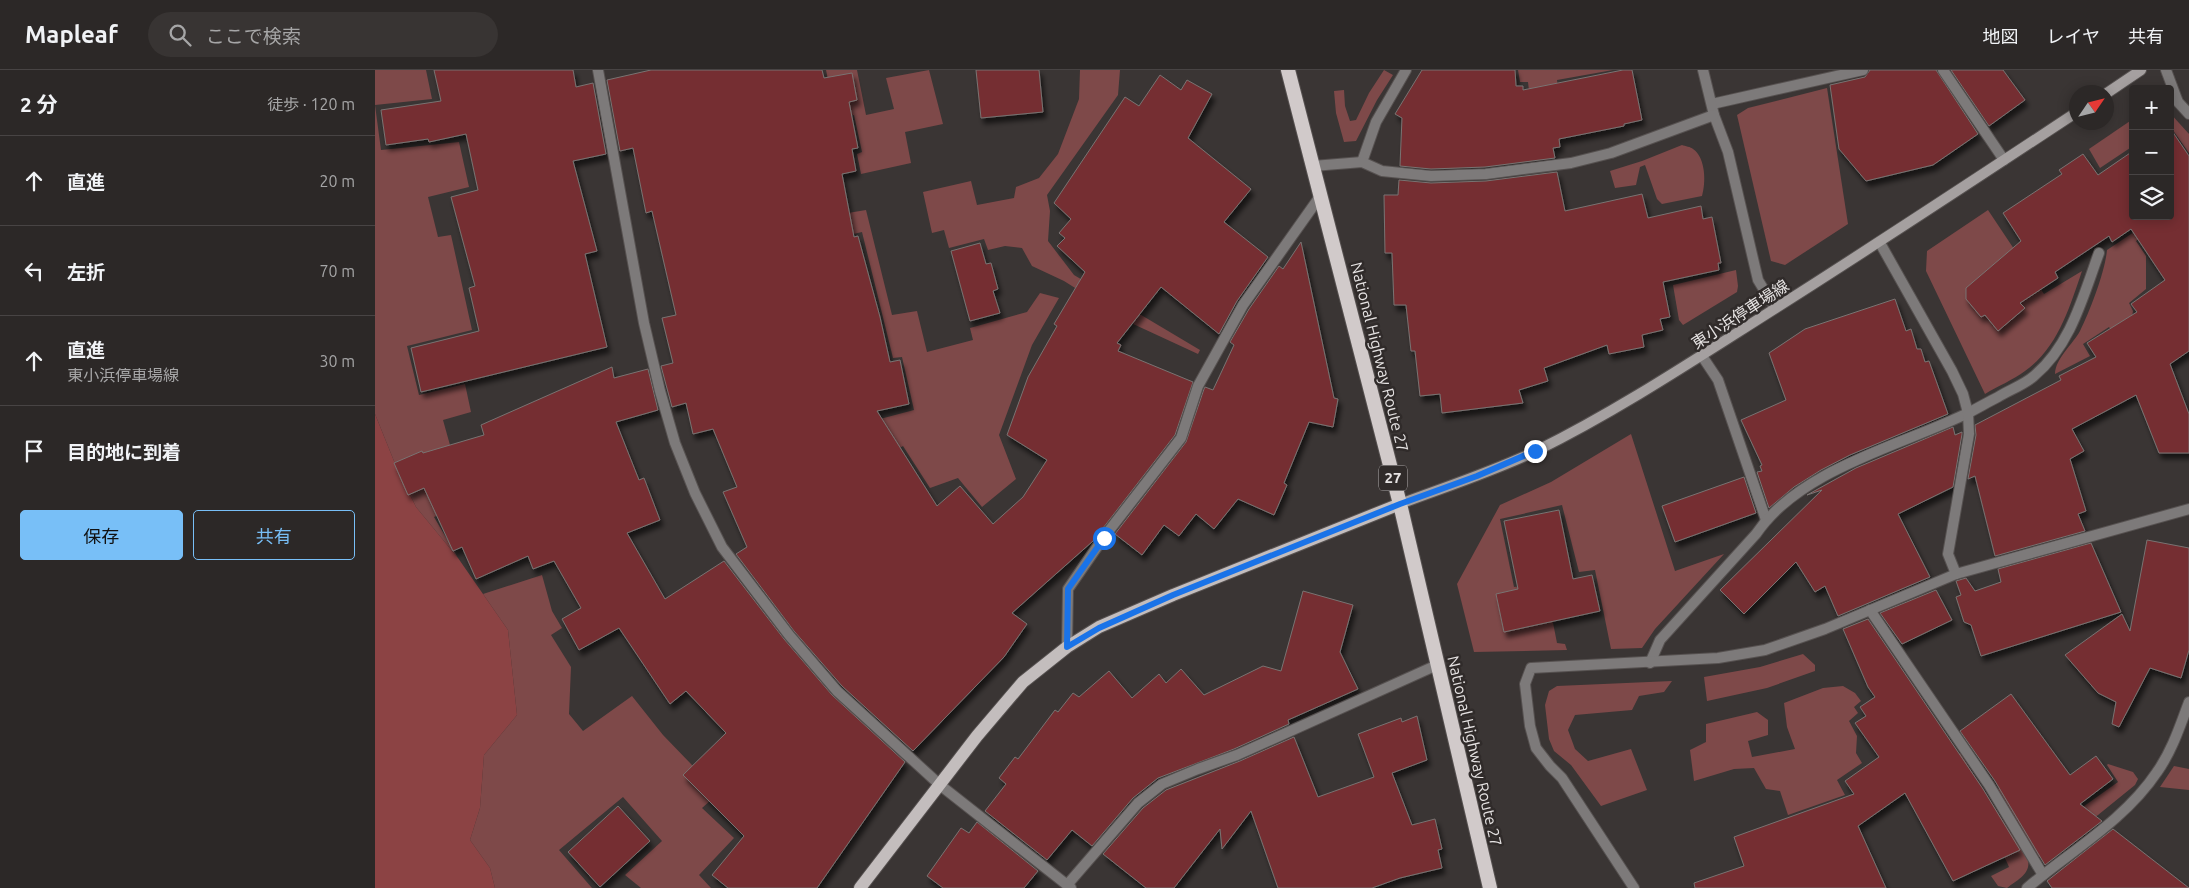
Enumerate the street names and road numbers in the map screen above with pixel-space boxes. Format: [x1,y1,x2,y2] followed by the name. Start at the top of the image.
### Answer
[1348,260,1412,454] street label: National Highway Route 27
[1688,276,1792,352] street label: 東小浜停車場線
[1379,466,1407,490] road number: 27
[1444,654,1506,848] street label: National Highway Route 27

